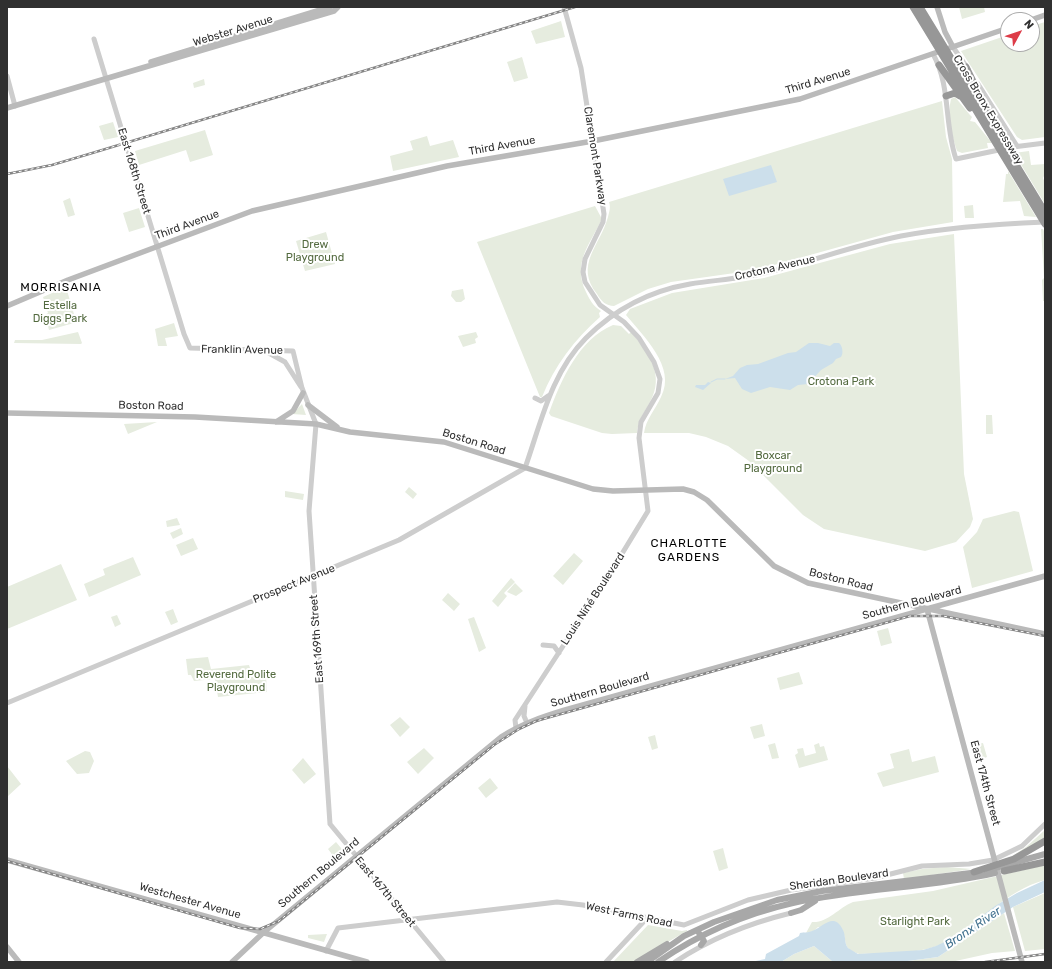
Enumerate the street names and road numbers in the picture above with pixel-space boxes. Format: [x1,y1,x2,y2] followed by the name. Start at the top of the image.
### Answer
[192,13,274,49] street label: Webster Avenue
[950,53,1026,167] street label: Cross Bronx Expressway
[784,65,852,97] street label: Third Avenue
[581,106,609,206] street label: Claremont Parkway
[115,126,153,216] street label: East 168th Street
[468,134,536,158] street label: Third Avenue
[153,207,221,243] street label: Third Avenue
[733,252,817,284] street label: Crotona Avenue
[201,343,283,357] street label: Franklin Avenue
[118,399,184,413] street label: Boston Road
[441,426,507,458] street label: Boston Road
[558,550,628,648] street label: Louis Niñé Boulevard
[251,562,337,606] street label: Prospect Avenue
[808,566,874,594] street label: Boston Road
[861,583,963,623] street label: Southern Boulevard
[307,594,327,684] street label: East 169th Street
[549,670,651,710] street label: Southern Boulevard
[967,739,1003,827] street label: East 174th Street
[276,835,362,911] street label: Southern Boulevard
[352,854,418,930] street label: East 167th Street
[789,867,889,893] street label: Sheridan Boulevard
[138,880,242,922] street label: Westchester Avenue
[585,899,673,931] street label: West Farms Road

